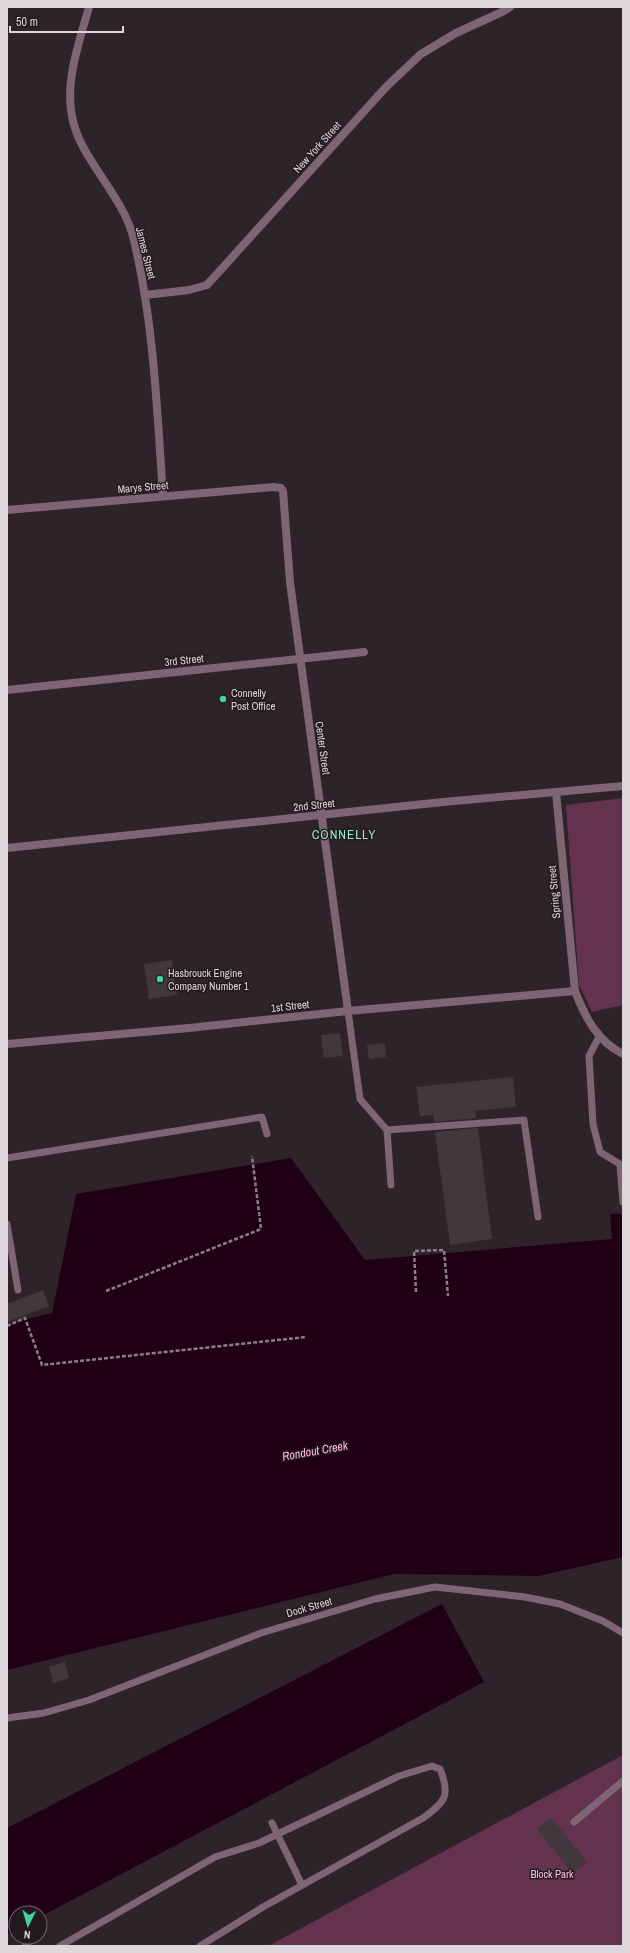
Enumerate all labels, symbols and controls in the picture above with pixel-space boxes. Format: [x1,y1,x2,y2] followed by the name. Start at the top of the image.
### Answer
[10,8,123,34] scale bar
[16,14,38,30] text: 50 m
[290,118,344,176] street label: New York Street
[133,226,159,281] street label: James Street
[117,478,170,496] street label: Marys Street
[164,651,205,669] street label: 3rd Street
[231,686,275,713] place label: Connelly Post Office
[218,694,228,704] marker: Connelly Post Office
[312,720,334,776] street label: Center Street
[293,796,336,814] street label: 2nd Street
[312,826,376,843] district label: CONNELLY
[545,864,563,919] street label: Spring Street
[168,966,249,993] place label: Hasbrouck Engine Company Number 1
[155,974,165,984] marker: Hasbrouck Engine Company Number 1
[270,997,310,1015] street label: 1st Street
[281,1437,350,1465] water label: Rondout Creek
[284,1594,334,1620] street label: Dock Street
[530,1867,574,1881] park label: Block Park
[8,1905,48,1945] north arrow
[23,1928,31,1942] text: N

